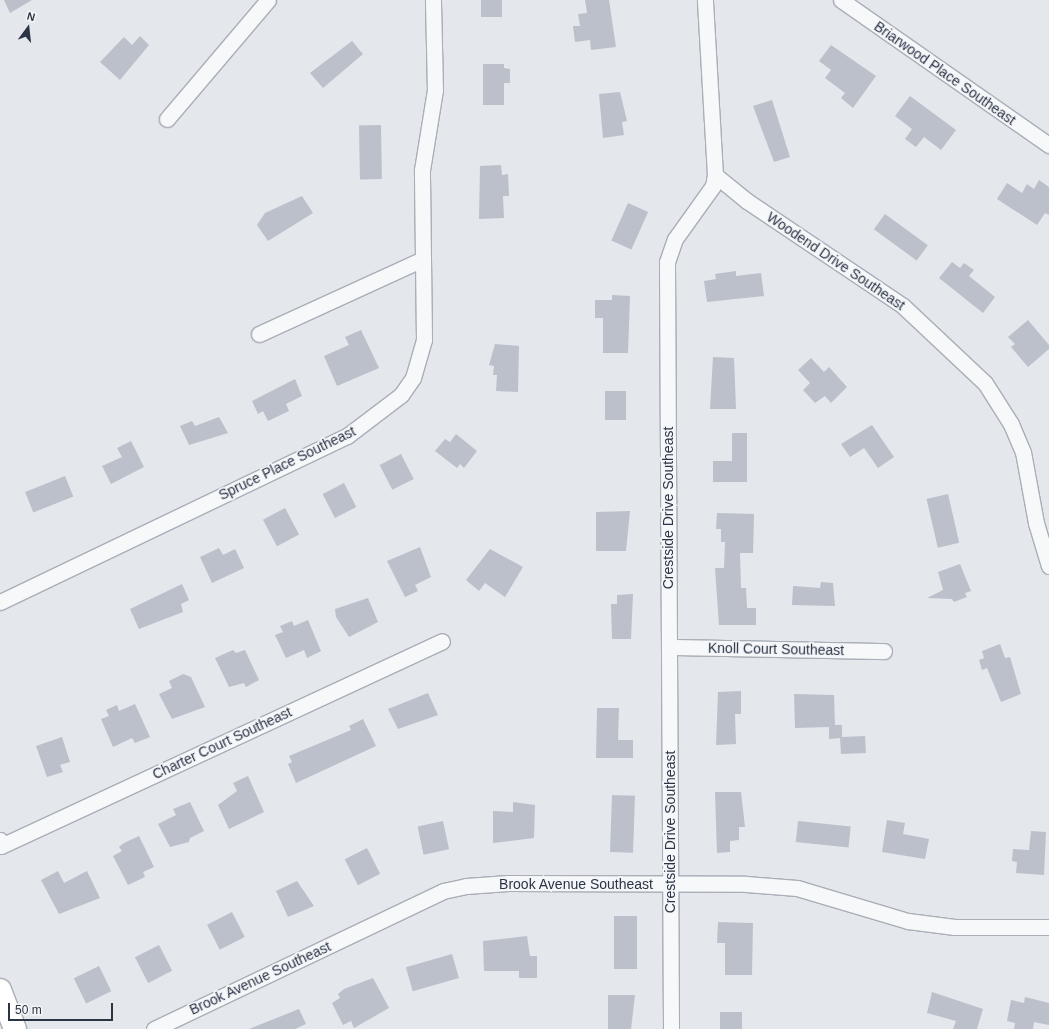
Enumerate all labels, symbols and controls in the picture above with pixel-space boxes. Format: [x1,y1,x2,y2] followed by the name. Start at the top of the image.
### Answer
[8,8,48,48] north arrow
[26,10,36,23] text: N
[871,18,1019,128] street label: Briarwood Place Southeast
[764,208,908,314] street label: Woodend Drive Southeast
[216,423,358,503] street label: Spruce Place Southeast
[660,427,676,589] street label: Crestside Drive Southeast
[708,639,844,659] street label: Knoll Court Southeast
[150,703,294,783] street label: Charter Court Southeast
[662,751,678,913] street label: Crestside Drive Southeast
[499,876,653,892] street label: Brook Avenue Southeast
[186,938,334,1018] street label: Brook Avenue Southeast
[10,995,115,1021] scale bar
[15,1003,42,1017] text: 50 m

